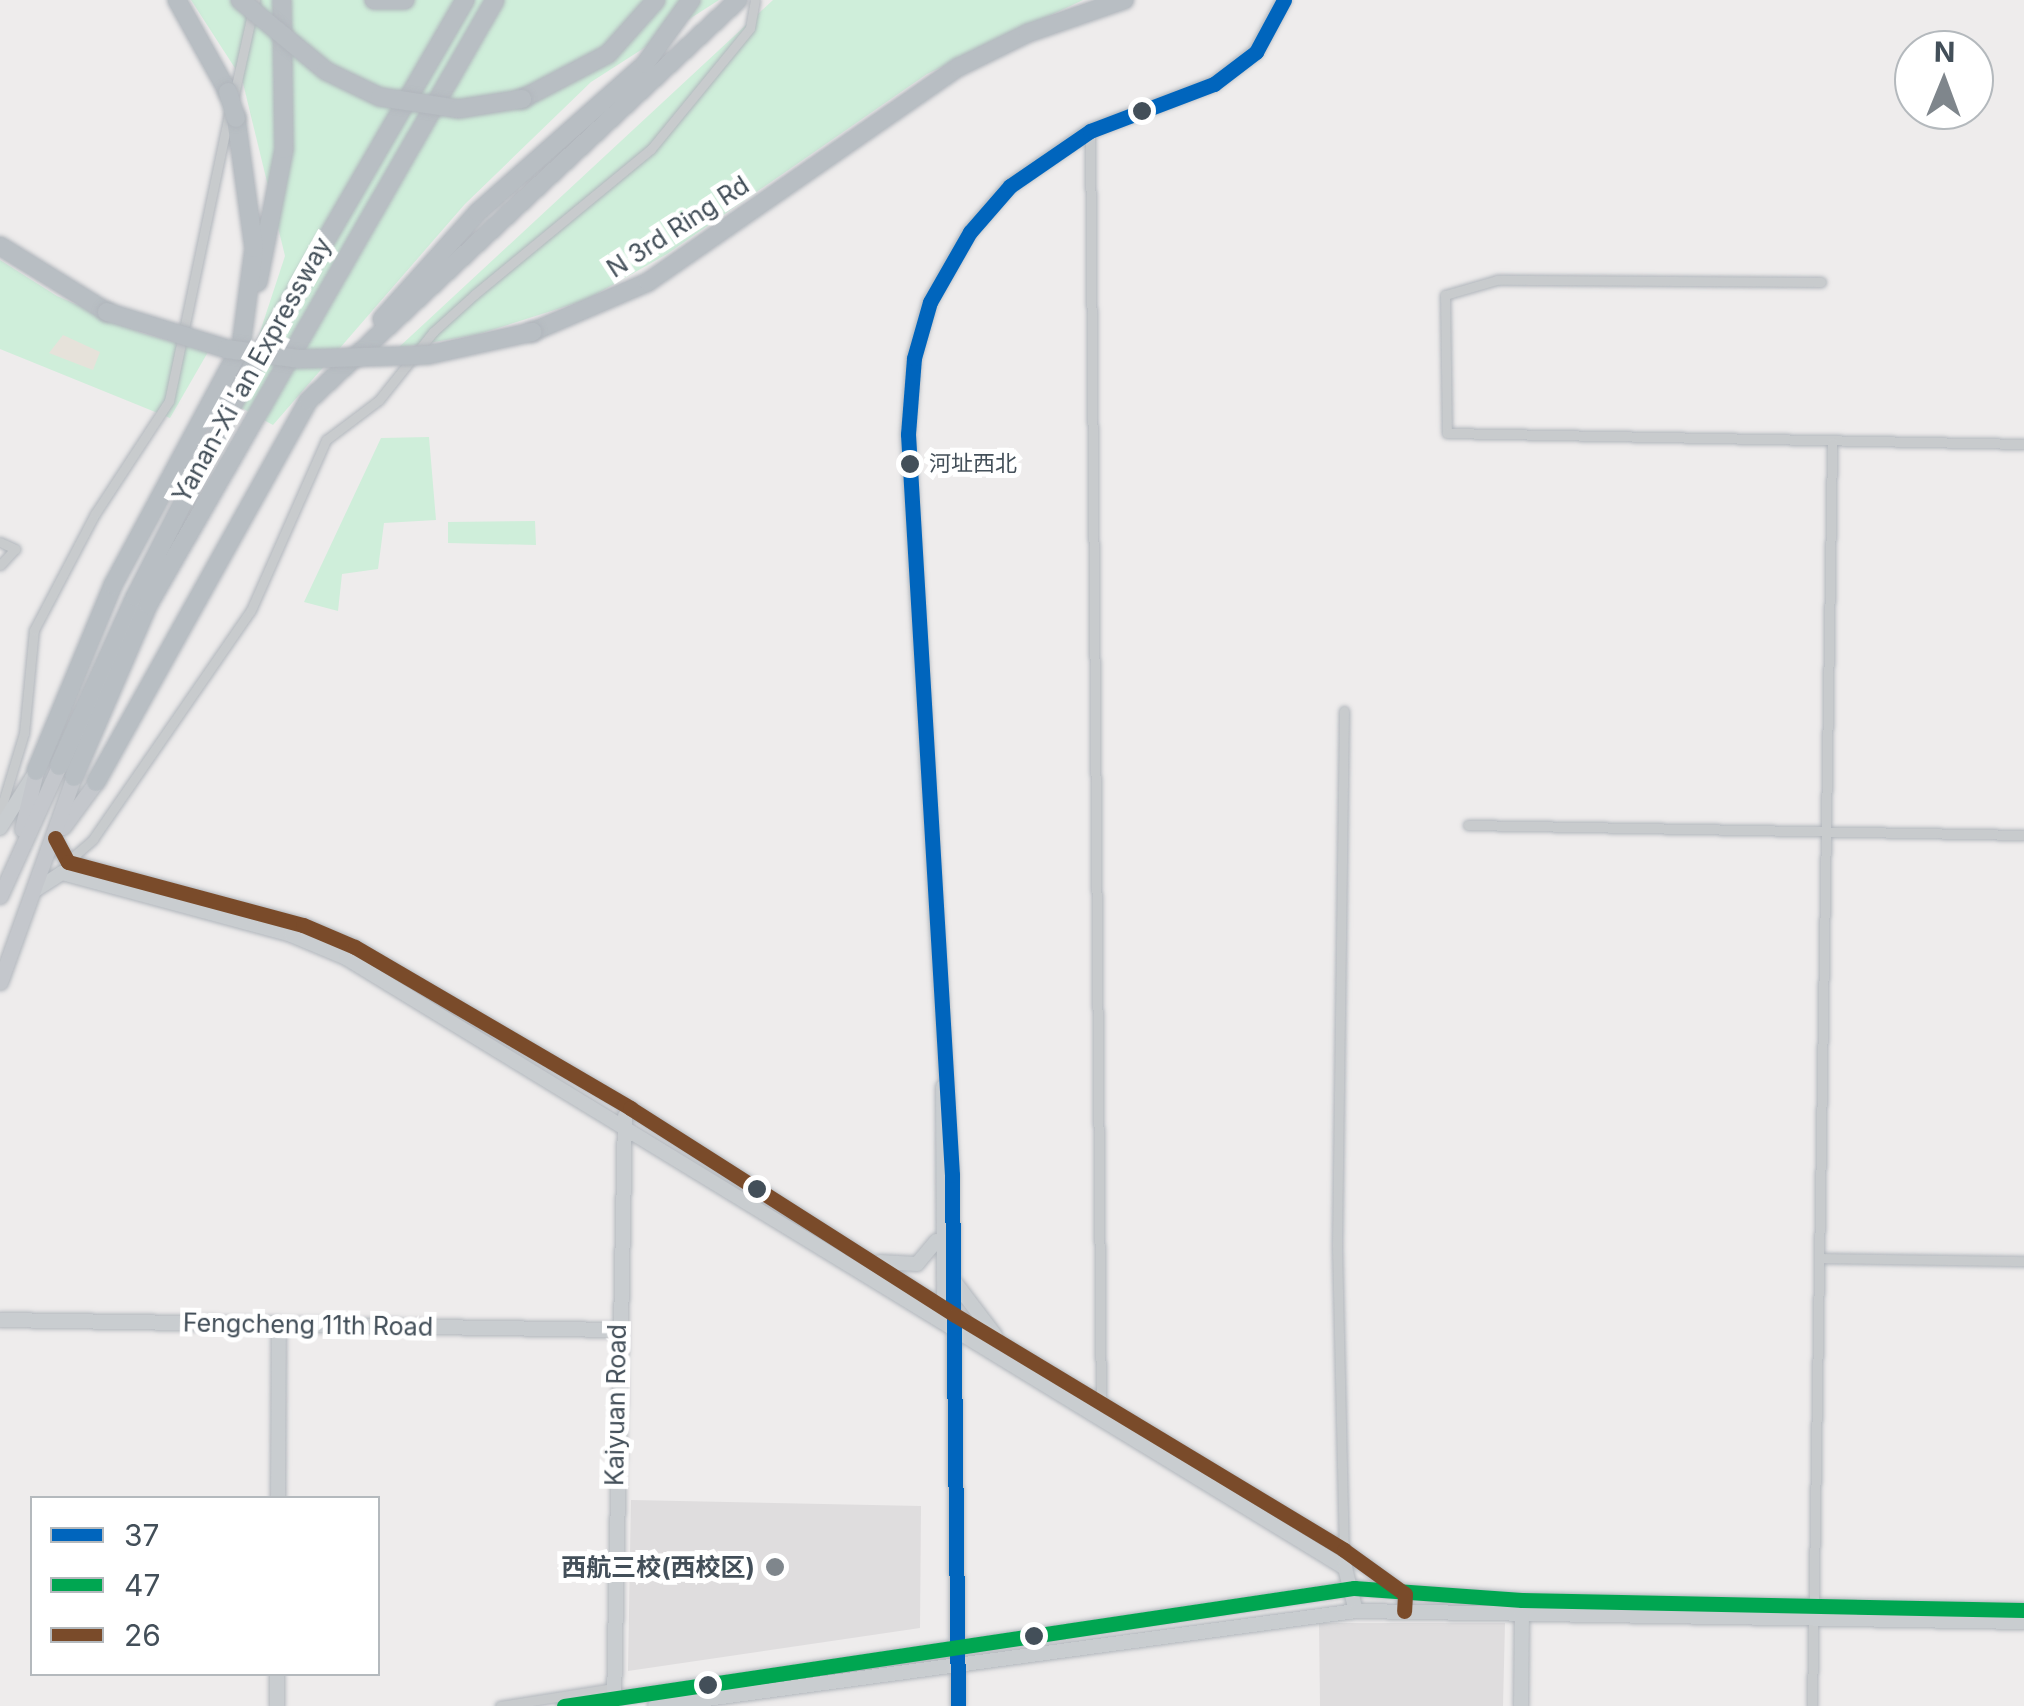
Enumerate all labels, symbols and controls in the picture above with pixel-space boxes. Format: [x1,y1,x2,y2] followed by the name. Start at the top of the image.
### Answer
[1894,30,1994,130] north arrow
[1934,35,1955,69] text: N
[1132,101,1152,121] unlabelled marker
[601,170,755,284] street label: N 3rd Ring Rd
[166,232,338,508] street label: Yanan-Xi 'an Expressway
[929,451,1017,477] place label: 河址西北
[900,454,920,474] marker: 河址西北
[747,1179,767,1199] unlabelled marker
[183,1308,433,1342] street label: Fengcheng 11th Road
[600,1324,632,1486] street label: Kaiyuan Road
[30,1496,380,1676] legend
[124,1517,160,1553] text: 37
[561,1552,755,1582] place label: 西航三校(西校区)
[764,1556,786,1578] marker: 西航三校(西校区)
[124,1567,160,1603] text: 47
[124,1617,161,1653] text: 26
[1024,1626,1044,1646] unlabelled marker
[698,1675,718,1695] unlabelled marker

